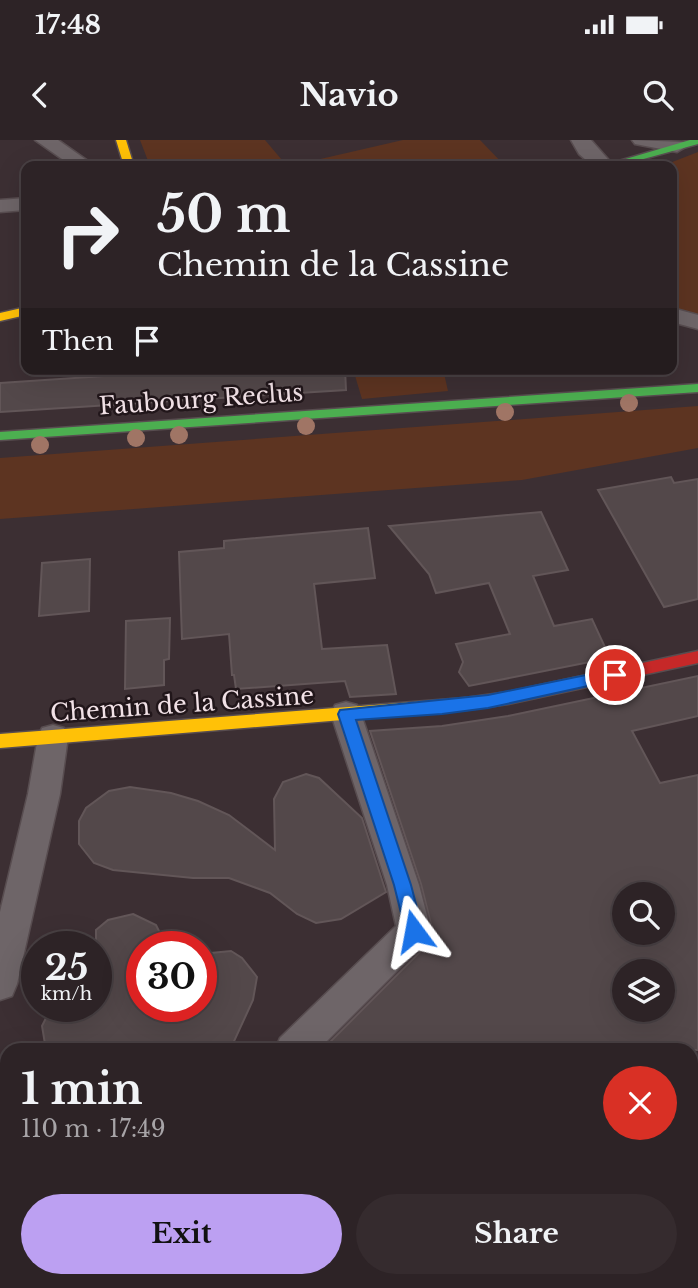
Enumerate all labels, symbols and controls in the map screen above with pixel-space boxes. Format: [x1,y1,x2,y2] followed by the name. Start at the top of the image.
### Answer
[35,9,101,41] text: 17:48
[299,75,399,115] text: Navio
[21,76,59,114] icon: back
[639,76,677,114] icon: search
[157,184,290,245] text: 50 m
[42,189,133,280] icon: right
[157,245,509,285] text: Chemin de la Cassine
[128,322,166,360] icon: arrive
[42,325,114,357] text: Then
[98,377,304,421] street label: Faubourg Reclus
[585,645,645,705] pin
[596,656,634,694] icon: arrive
[49,680,315,728] street label: Chemin de la Cassine
[612,882,675,1022] map controls
[612,882,675,945] button: search
[377,894,451,968] position arrow
[126,931,217,1022] speed limit sign: 30
[45,946,88,989] text: 25
[612,959,675,1022] button: layers
[41,983,92,1005] text: km/h
[21,1063,143,1115] text: 1 min
[603,1066,677,1140] button: close
[21,1115,166,1143] text: 110 m · 17:49
[21,1194,342,1274] button: Exit
[356,1194,677,1274] button: Share

